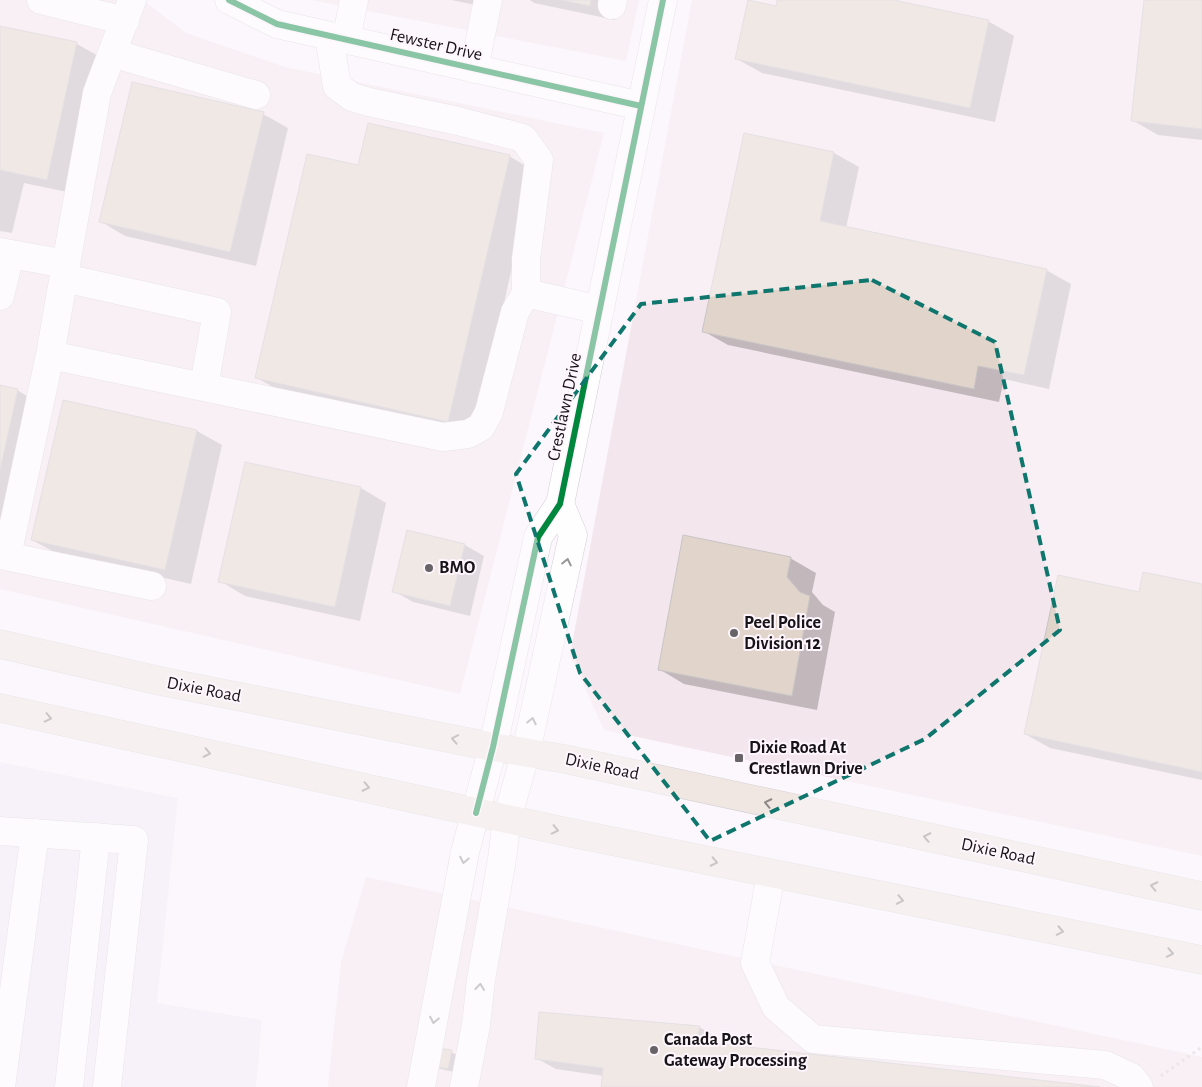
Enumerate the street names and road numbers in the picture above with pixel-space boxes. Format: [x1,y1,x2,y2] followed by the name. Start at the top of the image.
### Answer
[388,26,484,64] street label: Fewster Drive
[545,351,585,463] street label: Crestlawn Drive
[165,674,243,706] street label: Dixie Road
[563,750,641,784] street label: Dixie Road
[959,835,1037,869] street label: Dixie Road

